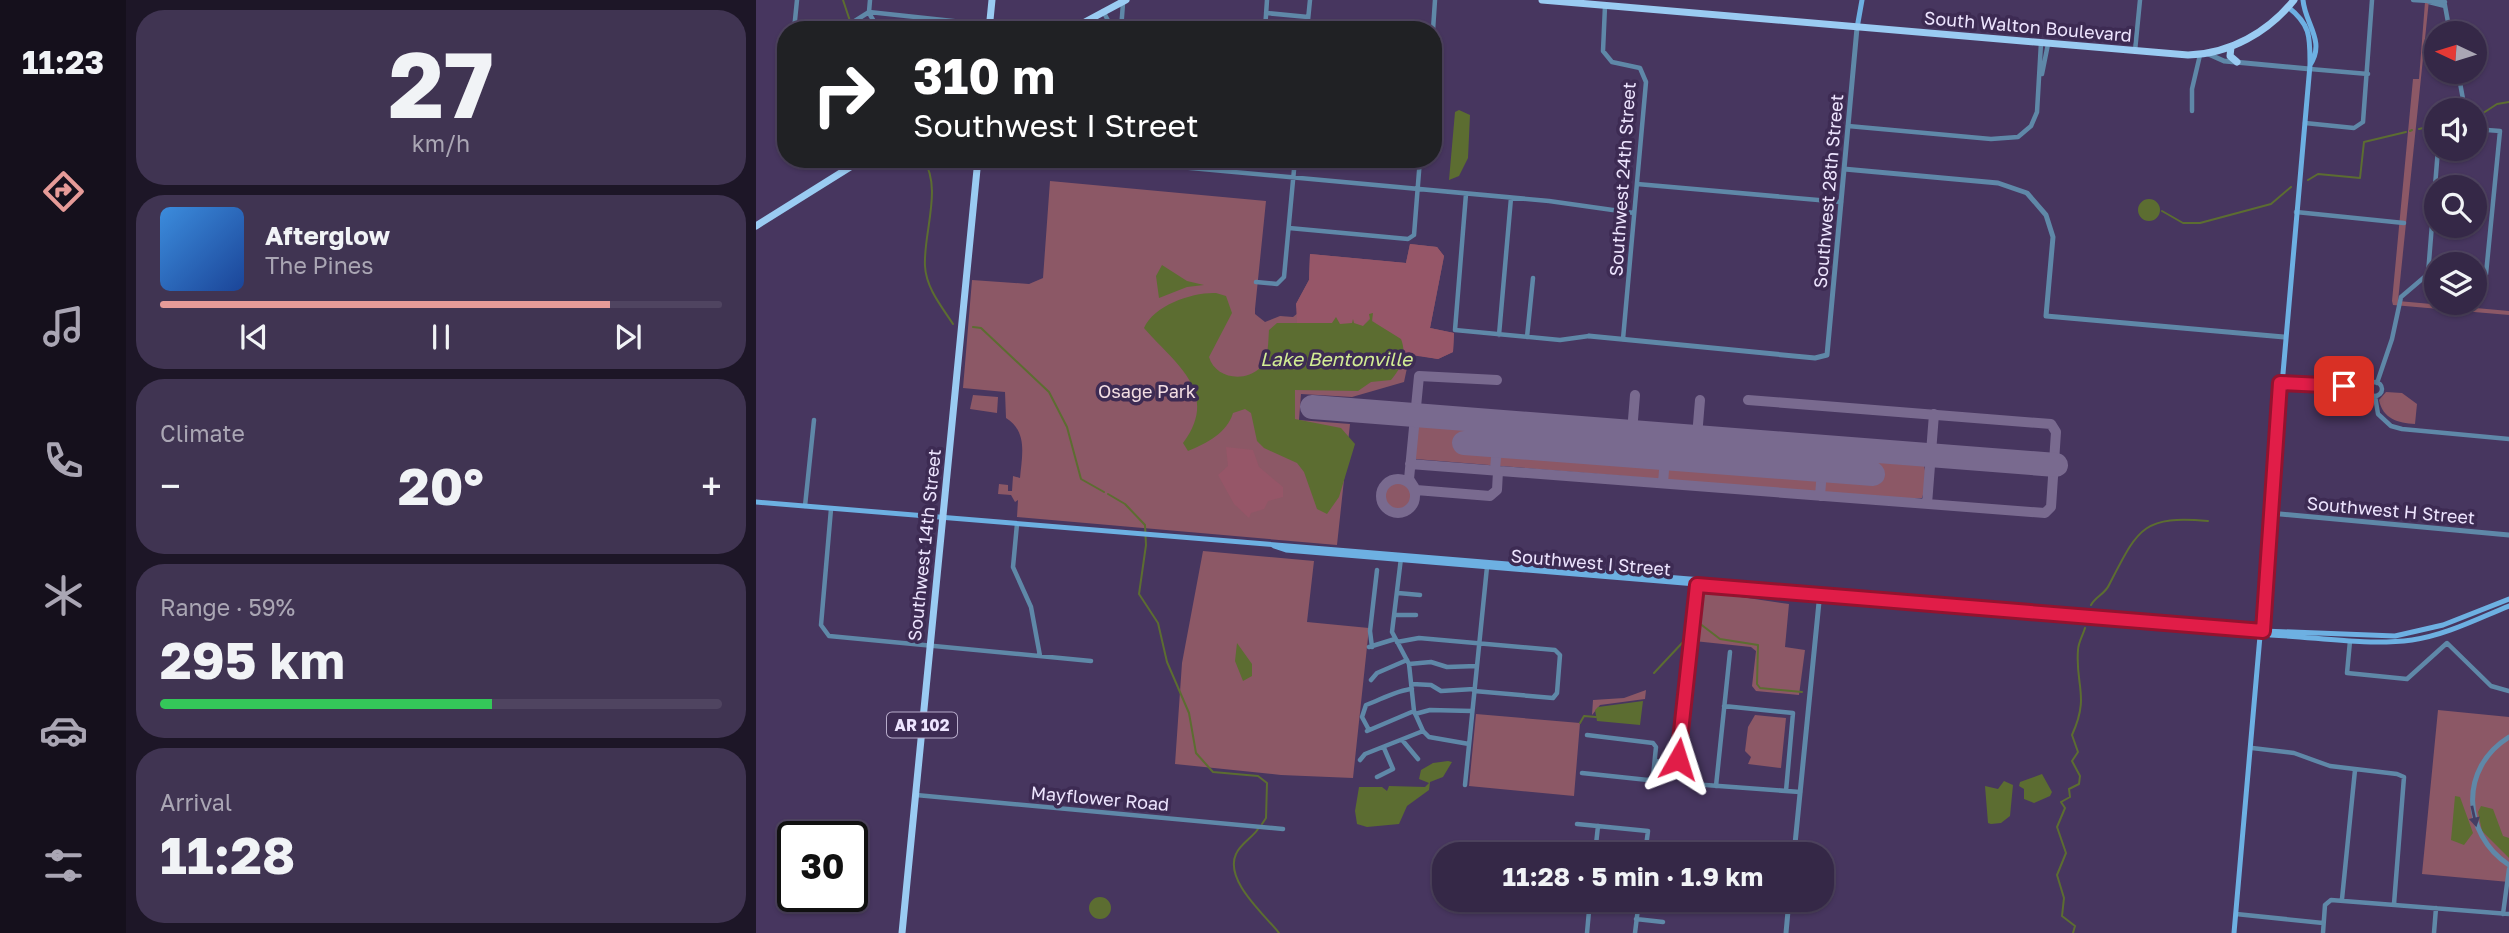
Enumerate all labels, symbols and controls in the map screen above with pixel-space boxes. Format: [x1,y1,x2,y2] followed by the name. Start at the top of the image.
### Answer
[1923,6,2133,46] street label: South Walton Boulevard
[2424,21,2487,84] north arrow
[2424,21,2487,315] map controls
[388,29,494,138] text: 27
[22,43,104,81] text: 11:23
[913,46,1055,105] text: 310 m
[798,49,889,140] icon: right
[1604,81,1640,277] street label: Southwest 24th Street
[1809,93,1847,289] street label: Southwest 28th Street
[2424,98,2487,161] button: sound
[913,106,1199,144] text: Southwest I Street
[412,129,470,157] text: km/h
[39,167,88,216] icon: directions
[2424,175,2487,238] button: search
[265,220,390,251] text: Afterglow
[265,251,373,279] text: The Pines
[2424,252,2487,315] button: layers
[39,302,88,351] icon: music
[235,318,273,356] icon: previous
[422,318,460,356] icon: pause
[609,318,647,356] icon: next
[1260,347,1414,370] water label: Lake Bentonville
[2314,356,2374,416] pin
[2325,367,2363,405] icon: arrive
[1098,380,1196,402] park label: Osage Park
[160,419,245,447] text: Climate
[39,436,88,485] icon: phone
[903,448,945,642] street label: Southwest 14th Street
[398,454,484,516] text: 20°
[160,463,181,508] text: −
[701,463,722,508] text: +
[2306,492,2476,528] street label: Southwest H Street
[1510,544,1672,580] street label: Southwest I Street
[39,571,88,620] icon: climate
[160,593,295,621] text: Range · 59%
[160,628,345,690] text: 295 km
[39,706,88,755] icon: car
[887,712,957,738] road number: AR 102
[1641,722,1715,796] position arrow
[1030,781,1170,815] street label: Mayflower Road
[160,788,232,816] text: Arrival
[2469,805,2480,827] one-way arrow
[777,821,868,912] speed limit sign: 30
[160,823,295,885] text: 11:28
[39,841,88,890] icon: filters
[1503,861,1763,892] text: 11:28 · 5 min · 1.9 km

